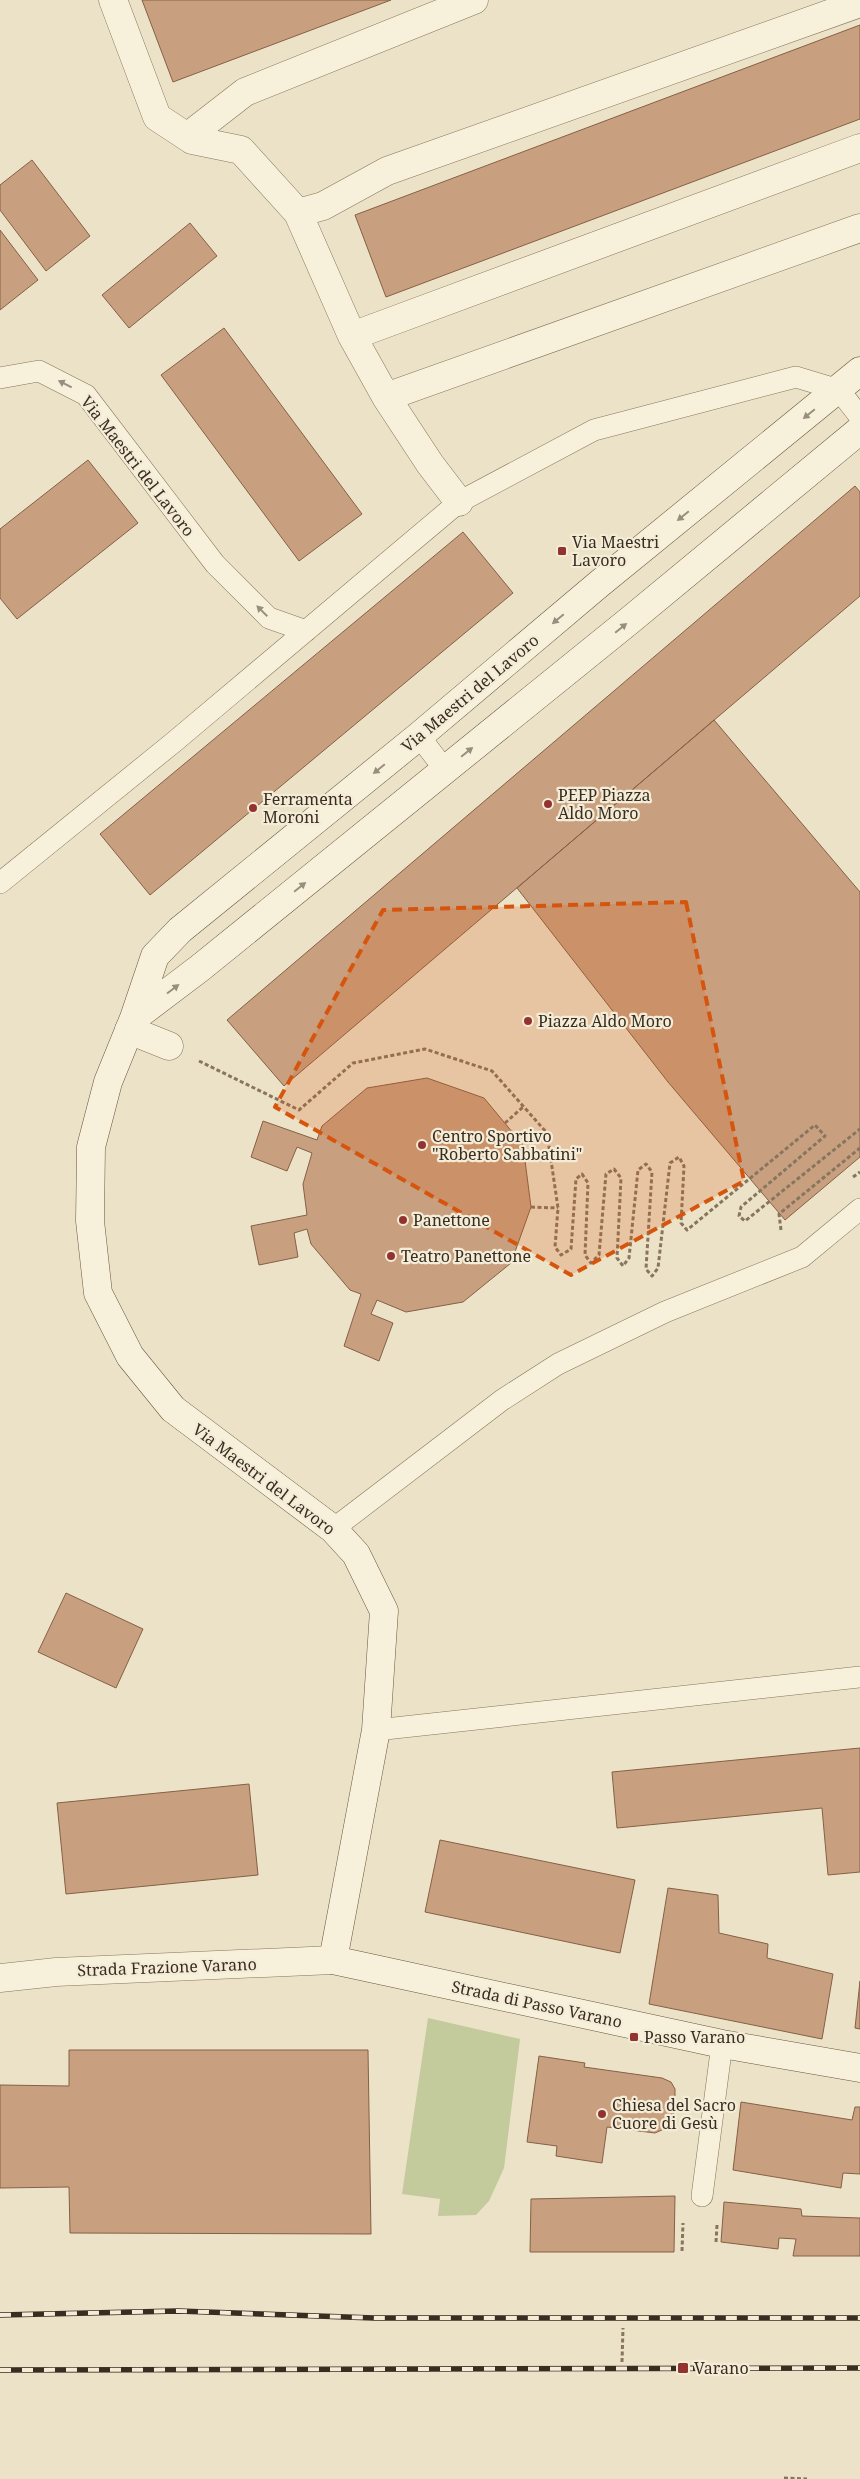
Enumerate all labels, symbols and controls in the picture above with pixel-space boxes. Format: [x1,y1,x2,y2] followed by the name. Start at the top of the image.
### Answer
[58,380,72,388] one-way arrow
[76,391,200,541] street label: Via Maestri del Lavoro
[803,408,816,419] one-way arrow
[677,511,690,522] one-way arrow
[572,531,659,571] place label: Via Maestri Lavoro
[556,545,568,557] marker: Via Maestri Lavoro
[256,605,268,617] one-way arrow
[551,614,564,625] one-way arrow
[614,623,627,634] one-way arrow
[397,629,543,757] street label: Via Maestri del Lavoro
[460,747,473,758] one-way arrow
[373,763,386,774] one-way arrow
[558,784,651,824] place label: PEEP Piazza Aldo Moro
[263,788,353,828] place label: Ferramenta Moroni
[542,798,554,810] marker: PEEP Piazza Aldo Moro
[247,802,259,814] marker: Ferramenta Moroni
[293,882,306,893] one-way arrow
[166,984,180,994] one-way arrow
[538,1010,672,1032] place label: Piazza Aldo Moro
[522,1015,534,1027] marker: Piazza Aldo Moro
[432,1125,582,1165] place label: Centro Sportivo "Roberto Sabbatini"
[416,1139,428,1151] marker: Centro Sportivo "Roberto Sabbatini"
[413,1209,490,1231] place label: Panettone
[397,1214,409,1226] marker: Panettone
[401,1245,531,1267] place label: Teatro Panettone
[385,1250,397,1262] marker: Teatro Panettone
[188,1418,340,1540] street label: Via Maestri del Lavoro
[77,1953,257,1981] street label: Strada Frazione Varano
[450,1975,624,2033] street label: Strada di Passo Varano
[644,2026,745,2048] place label: Passo Varano
[628,2031,640,2043] marker: Passo Varano
[612,2094,736,2134] place label: Chiesa del Sacro Cuore di Gesù
[596,2108,608,2120] marker: Chiesa del Sacro Cuore di Gesù
[694,2357,749,2379] place label: Varano
[676,2361,690,2375] marker: Varano

